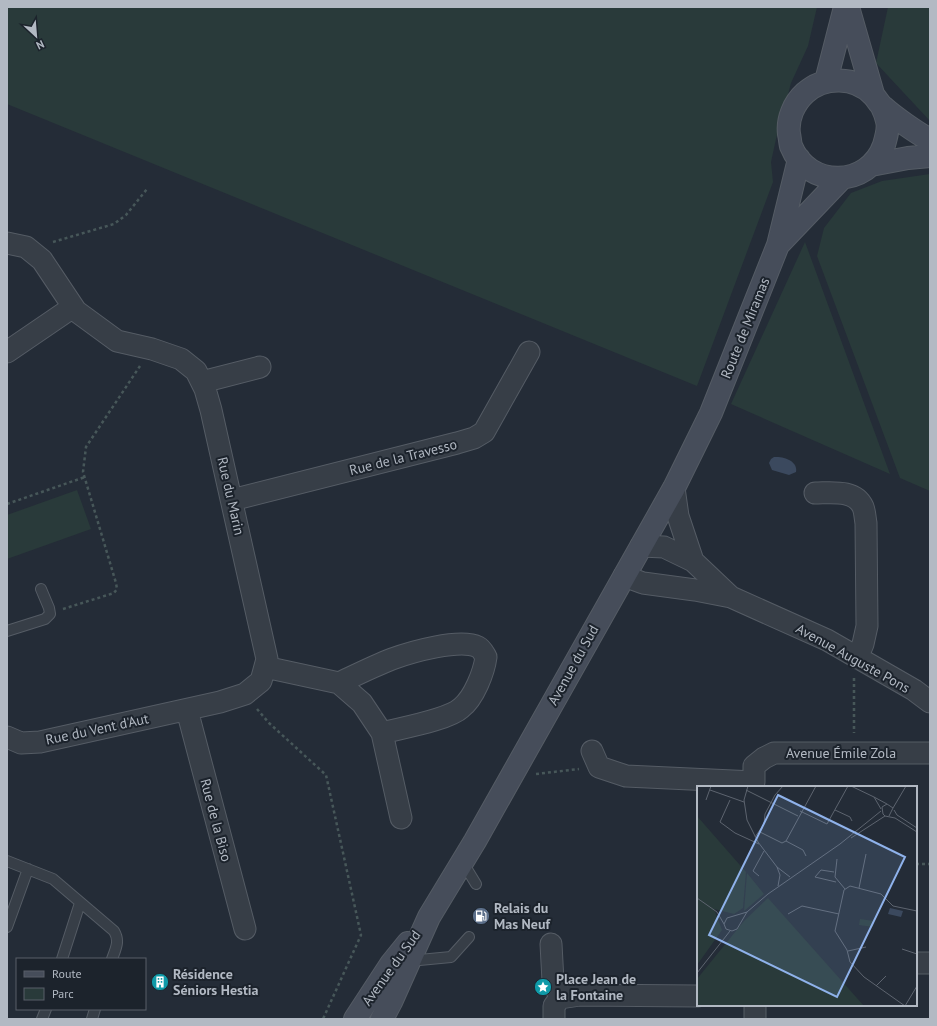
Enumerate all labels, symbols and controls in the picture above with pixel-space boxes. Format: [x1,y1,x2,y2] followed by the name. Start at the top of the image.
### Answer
[16,16,56,56] north arrow
[34,37,47,53] text: N
[717,275,773,381] street label: Route de Miramas
[347,435,459,479] street label: Rue de la Travesso
[213,455,249,537] street label: Rue du Marin
[793,619,913,697] street label: Avenue Auguste Pons
[544,622,602,708] street label: Avenue du Sud
[44,709,150,749] street label: Rue du Vent d'Aut
[786,744,896,762] street label: Avenue Émile Zola
[196,777,236,863] street label: Rue de la Biso
[697,786,917,1006] inset map
[494,899,551,933] place label: Relais du Mas Neuf
[471,906,491,926] fuel station icon: Relais du Mas Neuf
[358,927,424,1009] street label: Avenue du Sud
[16,958,146,1010] legend
[173,965,259,999] place label: Résidence Séniors Hestia
[52,966,82,981] text: Route
[556,970,636,1004] place label: Place Jean de la Fontaine
[150,972,170,992] building icon: Résidence Séniors Hestia
[533,977,553,997] place icon: Place Jean de la Fontaine
[52,986,74,1001] text: Parc

